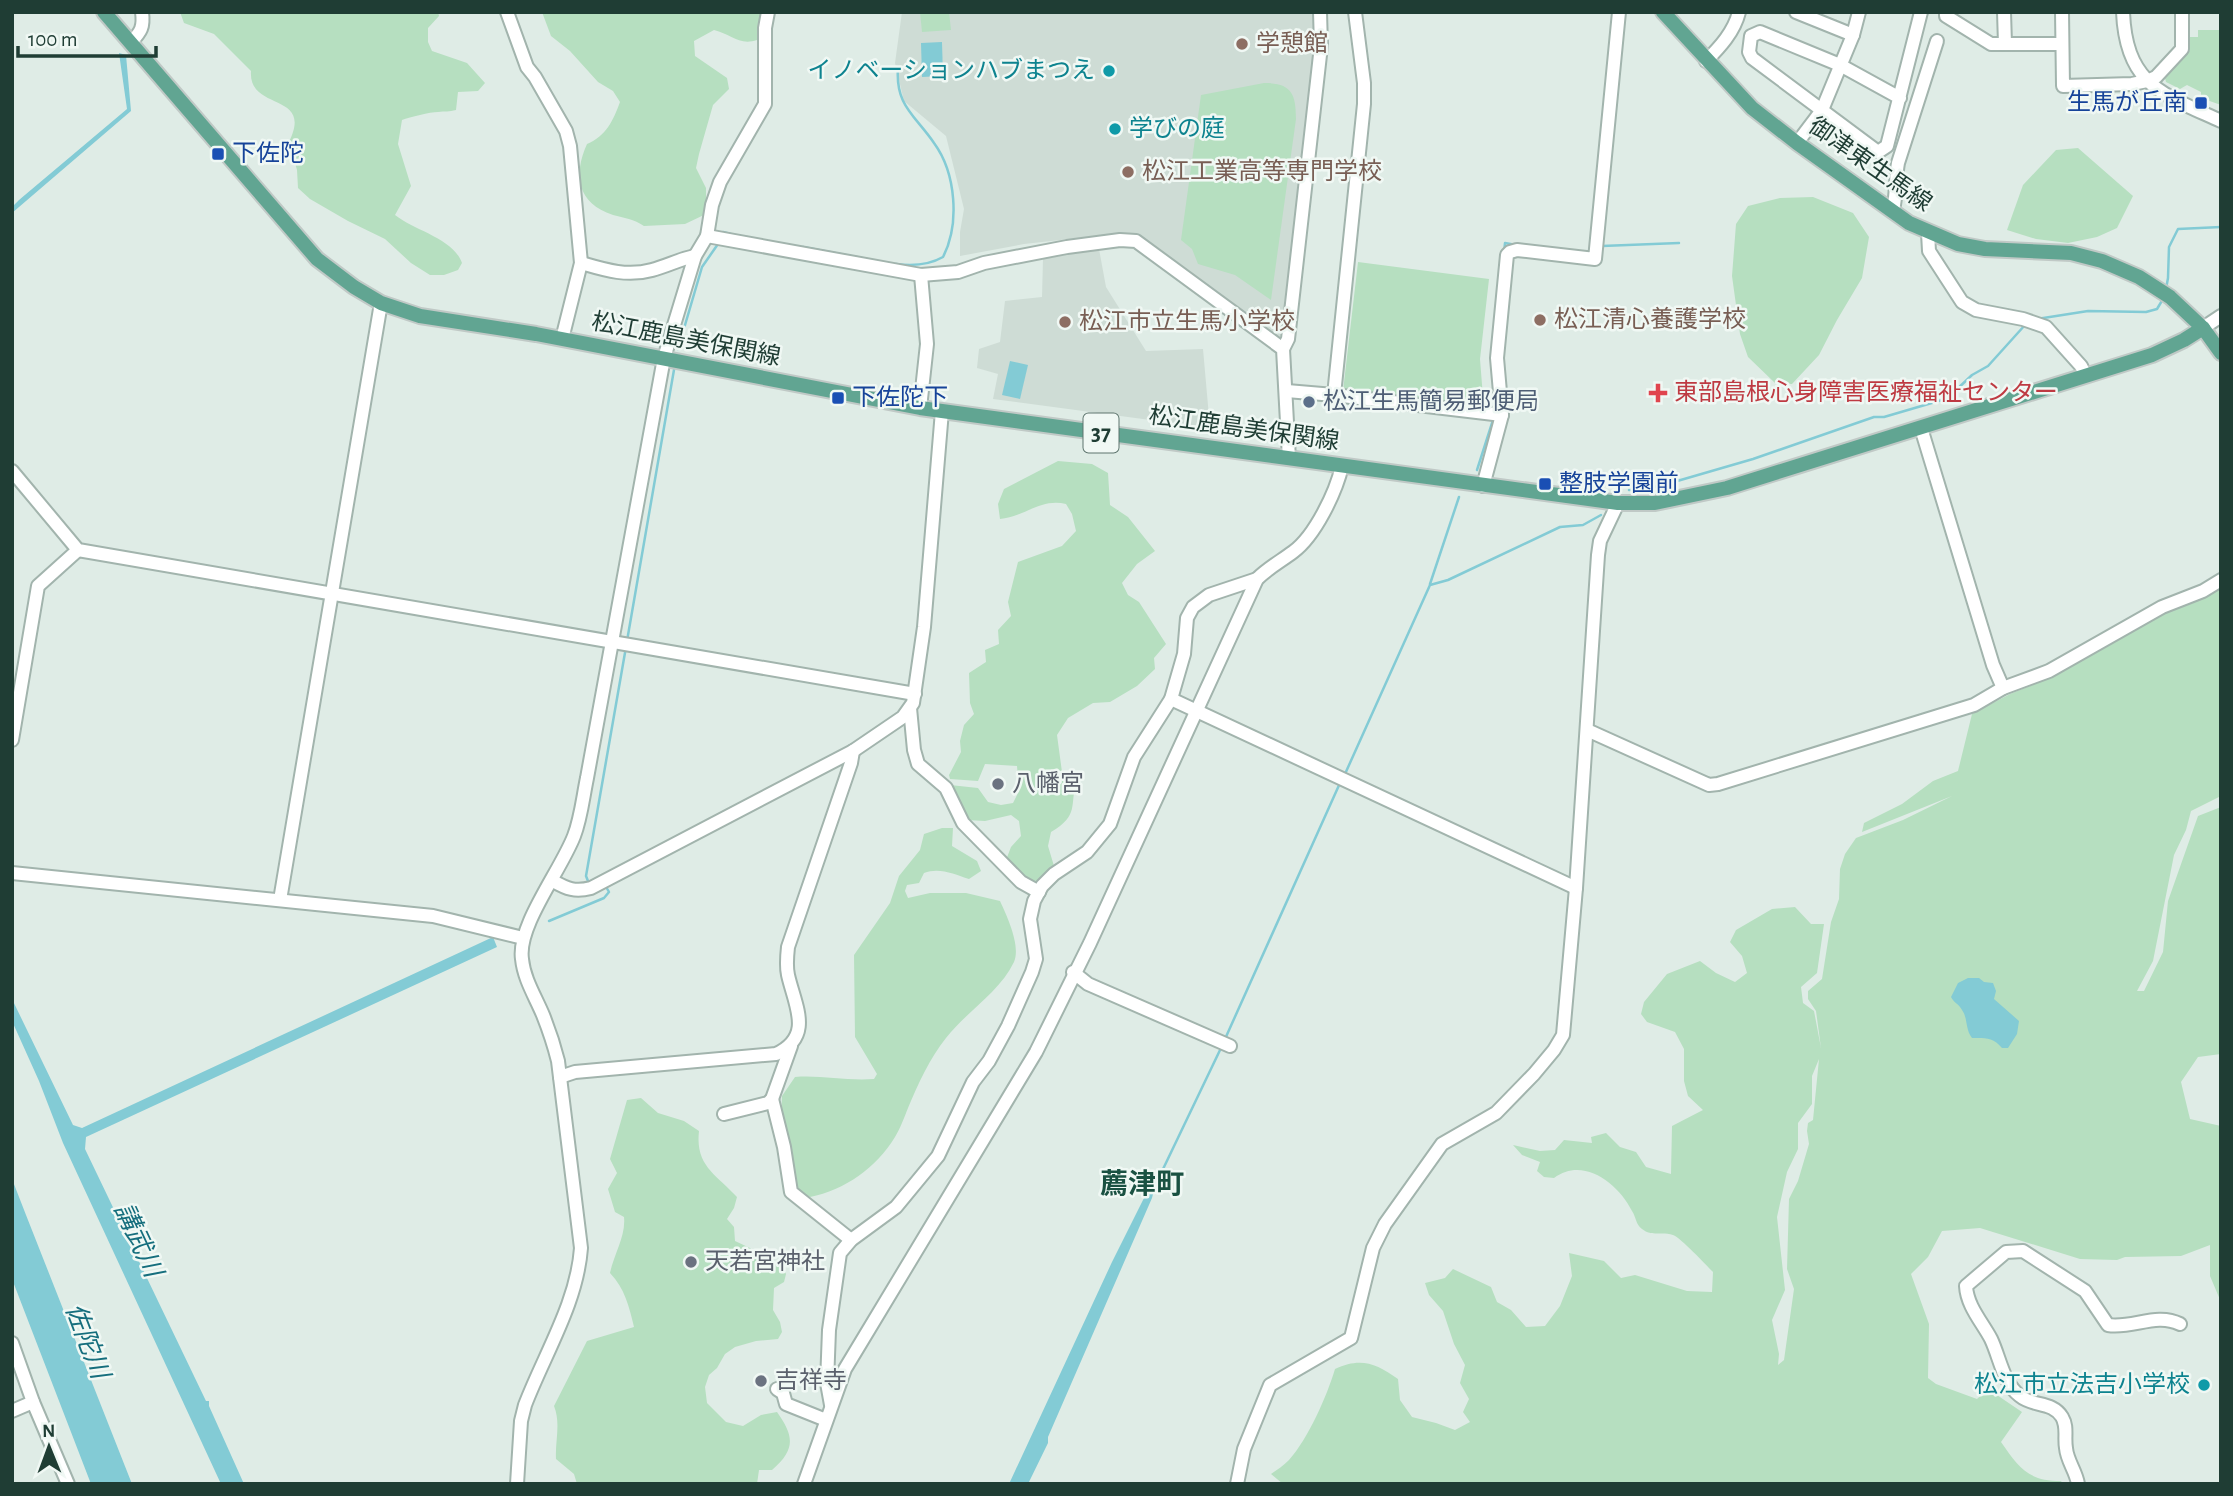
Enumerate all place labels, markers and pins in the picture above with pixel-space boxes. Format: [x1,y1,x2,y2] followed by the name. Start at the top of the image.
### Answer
[1256,30,1328,56] place label: 学憩館
[1234,36,1250,52] marker: 学憩館
[807,57,1095,83] place label: イノベーションハブまつえ
[1101,63,1117,79] marker: イノベーションハブまつえ
[2067,89,2187,115] place label: 生馬が丘南
[2193,95,2209,111] marker: 生馬が丘南
[1129,115,1225,141] place label: 学びの庭
[1107,121,1123,137] marker: 学びの庭
[232,140,304,166] place label: 下佐陀
[210,146,226,162] marker: 下佐陀
[1142,158,1382,184] place label: 松江工業高等専門学校
[1120,164,1136,180] marker: 松江工業高等専門学校
[1554,306,1746,332] place label: 松江清心養護学校
[1079,308,1295,334] place label: 松江市立生馬小学校
[1532,312,1548,328] marker: 松江清心養護学校
[1057,314,1073,330] marker: 松江市立生馬小学校
[1674,379,2058,405] place label: 東部島根心身障害医療福祉センター
[1648,383,1668,403] marker: 東部島根心身障害医療福祉センター
[852,384,948,410] place label: 下佐陀下
[1323,388,1539,414] place label: 松江生馬簡易郵便局
[830,390,846,406] marker: 下佐陀下
[1301,394,1317,410] marker: 松江生馬簡易郵便局
[1559,470,1679,496] place label: 整肢学園前
[1537,476,1553,492] marker: 整肢学園前
[1012,770,1084,796] place label: 八幡宮
[990,776,1006,792] marker: 八幡宮
[705,1248,825,1274] place label: 天若宮神社
[683,1254,699,1270] marker: 天若宮神社
[775,1367,847,1393] place label: 吉祥寺
[1974,1371,2190,1397] place label: 松江市立法吉小学校
[753,1373,769,1389] marker: 吉祥寺
[2196,1377,2212,1393] marker: 松江市立法吉小学校

